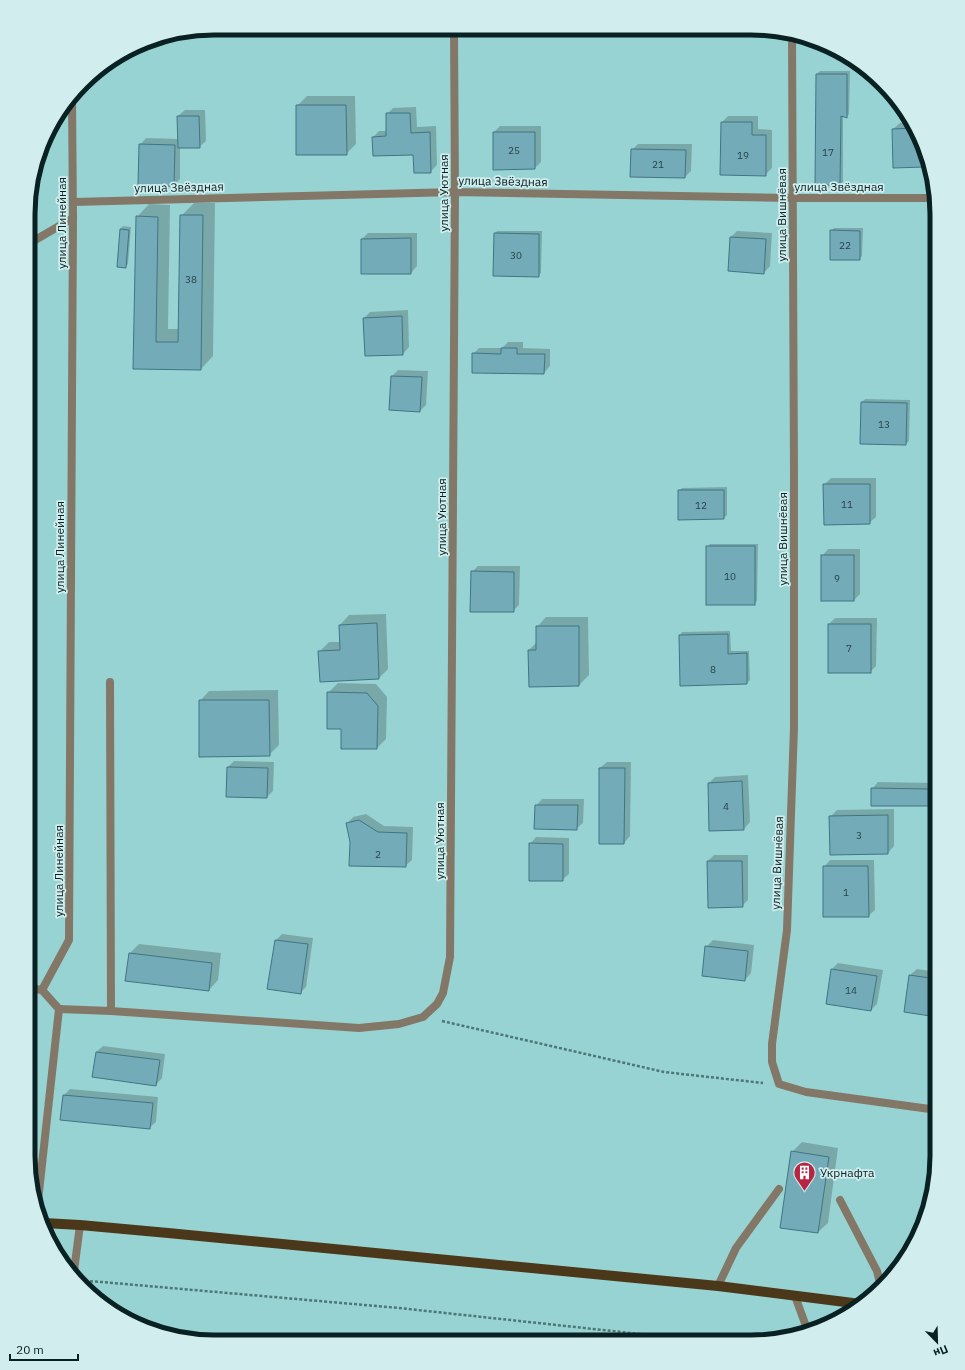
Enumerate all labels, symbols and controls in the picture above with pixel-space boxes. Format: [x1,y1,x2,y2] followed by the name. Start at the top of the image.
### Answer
[508,144,520,157] house number: 25
[822,146,834,159] house number: 17
[737,149,749,162] house number: 19
[436,154,451,232] street label: улица Уютная
[652,158,664,171] house number: 21
[774,168,789,262] street label: улица Вишнёвая
[458,173,548,189] street label: улица Звёздная
[54,177,69,269] street label: улица Линейная
[134,179,224,195] street label: улица Звёздная
[794,179,884,194] street label: улица Звёздная
[839,239,851,252] house number: 22
[510,249,522,262] house number: 30
[185,273,197,286] house number: 38
[878,418,890,431] house number: 13
[434,478,449,556] street label: улица Уютная
[775,492,790,586] street label: улица Вишнёвая
[841,498,853,511] house number: 11
[695,499,707,512] house number: 12
[52,501,67,593] street label: улица Линейная
[724,570,736,583] house number: 10
[834,572,840,585] house number: 9
[846,642,852,655] house number: 7
[710,663,716,676] house number: 8
[723,800,729,813] house number: 4
[432,802,447,880] street label: улица Уютная
[768,816,786,910] street label: улица Вишнёвая
[51,825,66,917] street label: улица Линейная
[856,829,862,842] house number: 3
[375,848,381,861] house number: 2
[843,886,849,899] house number: 1
[845,984,857,997] house number: 14
[792,1159,818,1192] building icon: Укрнафта
[820,1165,875,1180] place label: Укрнафта
[917,1322,957,1362] north arrow
[10,1336,78,1362] scale bar
[16,1342,44,1357] text: 20 m
[931,1342,950,1360] text: Пн

